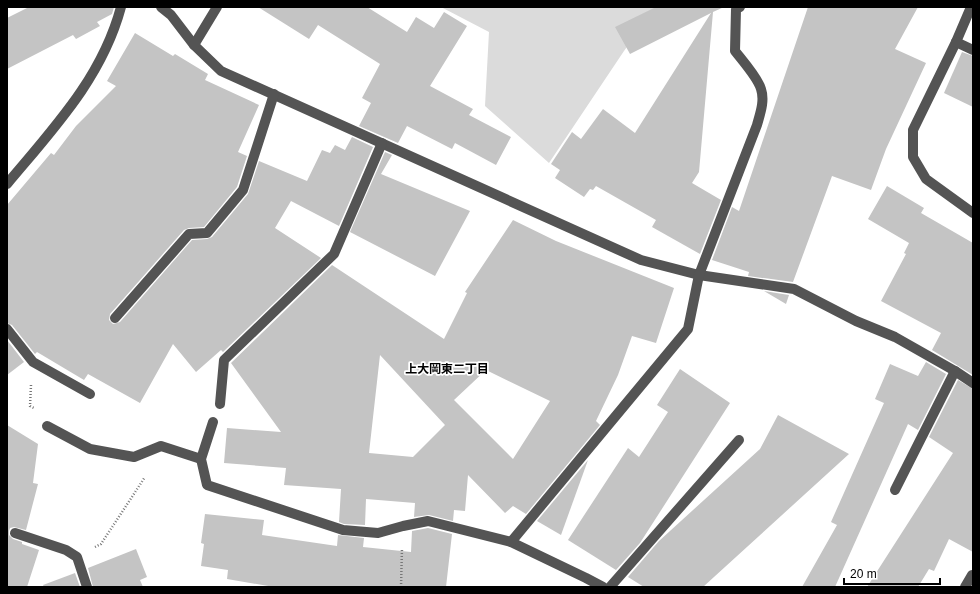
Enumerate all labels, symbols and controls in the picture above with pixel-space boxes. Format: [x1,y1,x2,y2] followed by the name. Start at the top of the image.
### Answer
[405,362,489,376] district label: 上大岡東二丁目
[844,560,940,586] scale bar
[850,567,877,581] text: 20 m

